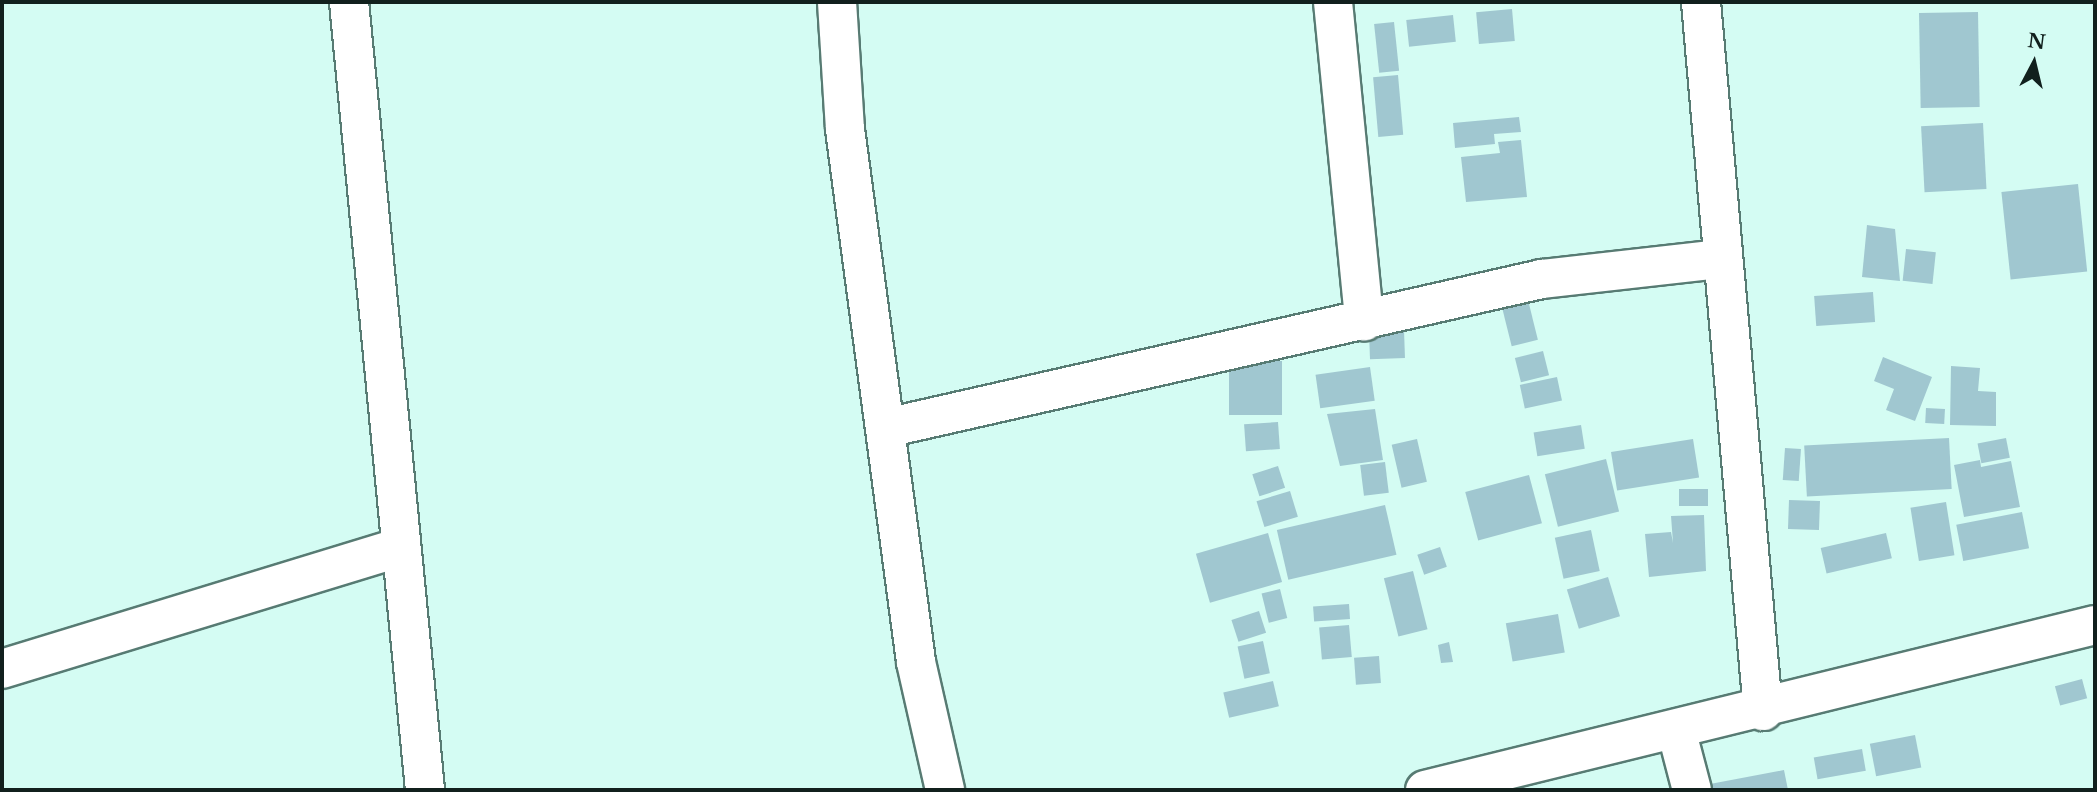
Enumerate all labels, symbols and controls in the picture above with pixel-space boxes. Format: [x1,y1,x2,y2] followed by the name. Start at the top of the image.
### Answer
[1999,28,2069,98] north arrow
[2026,29,2047,54] text: N

